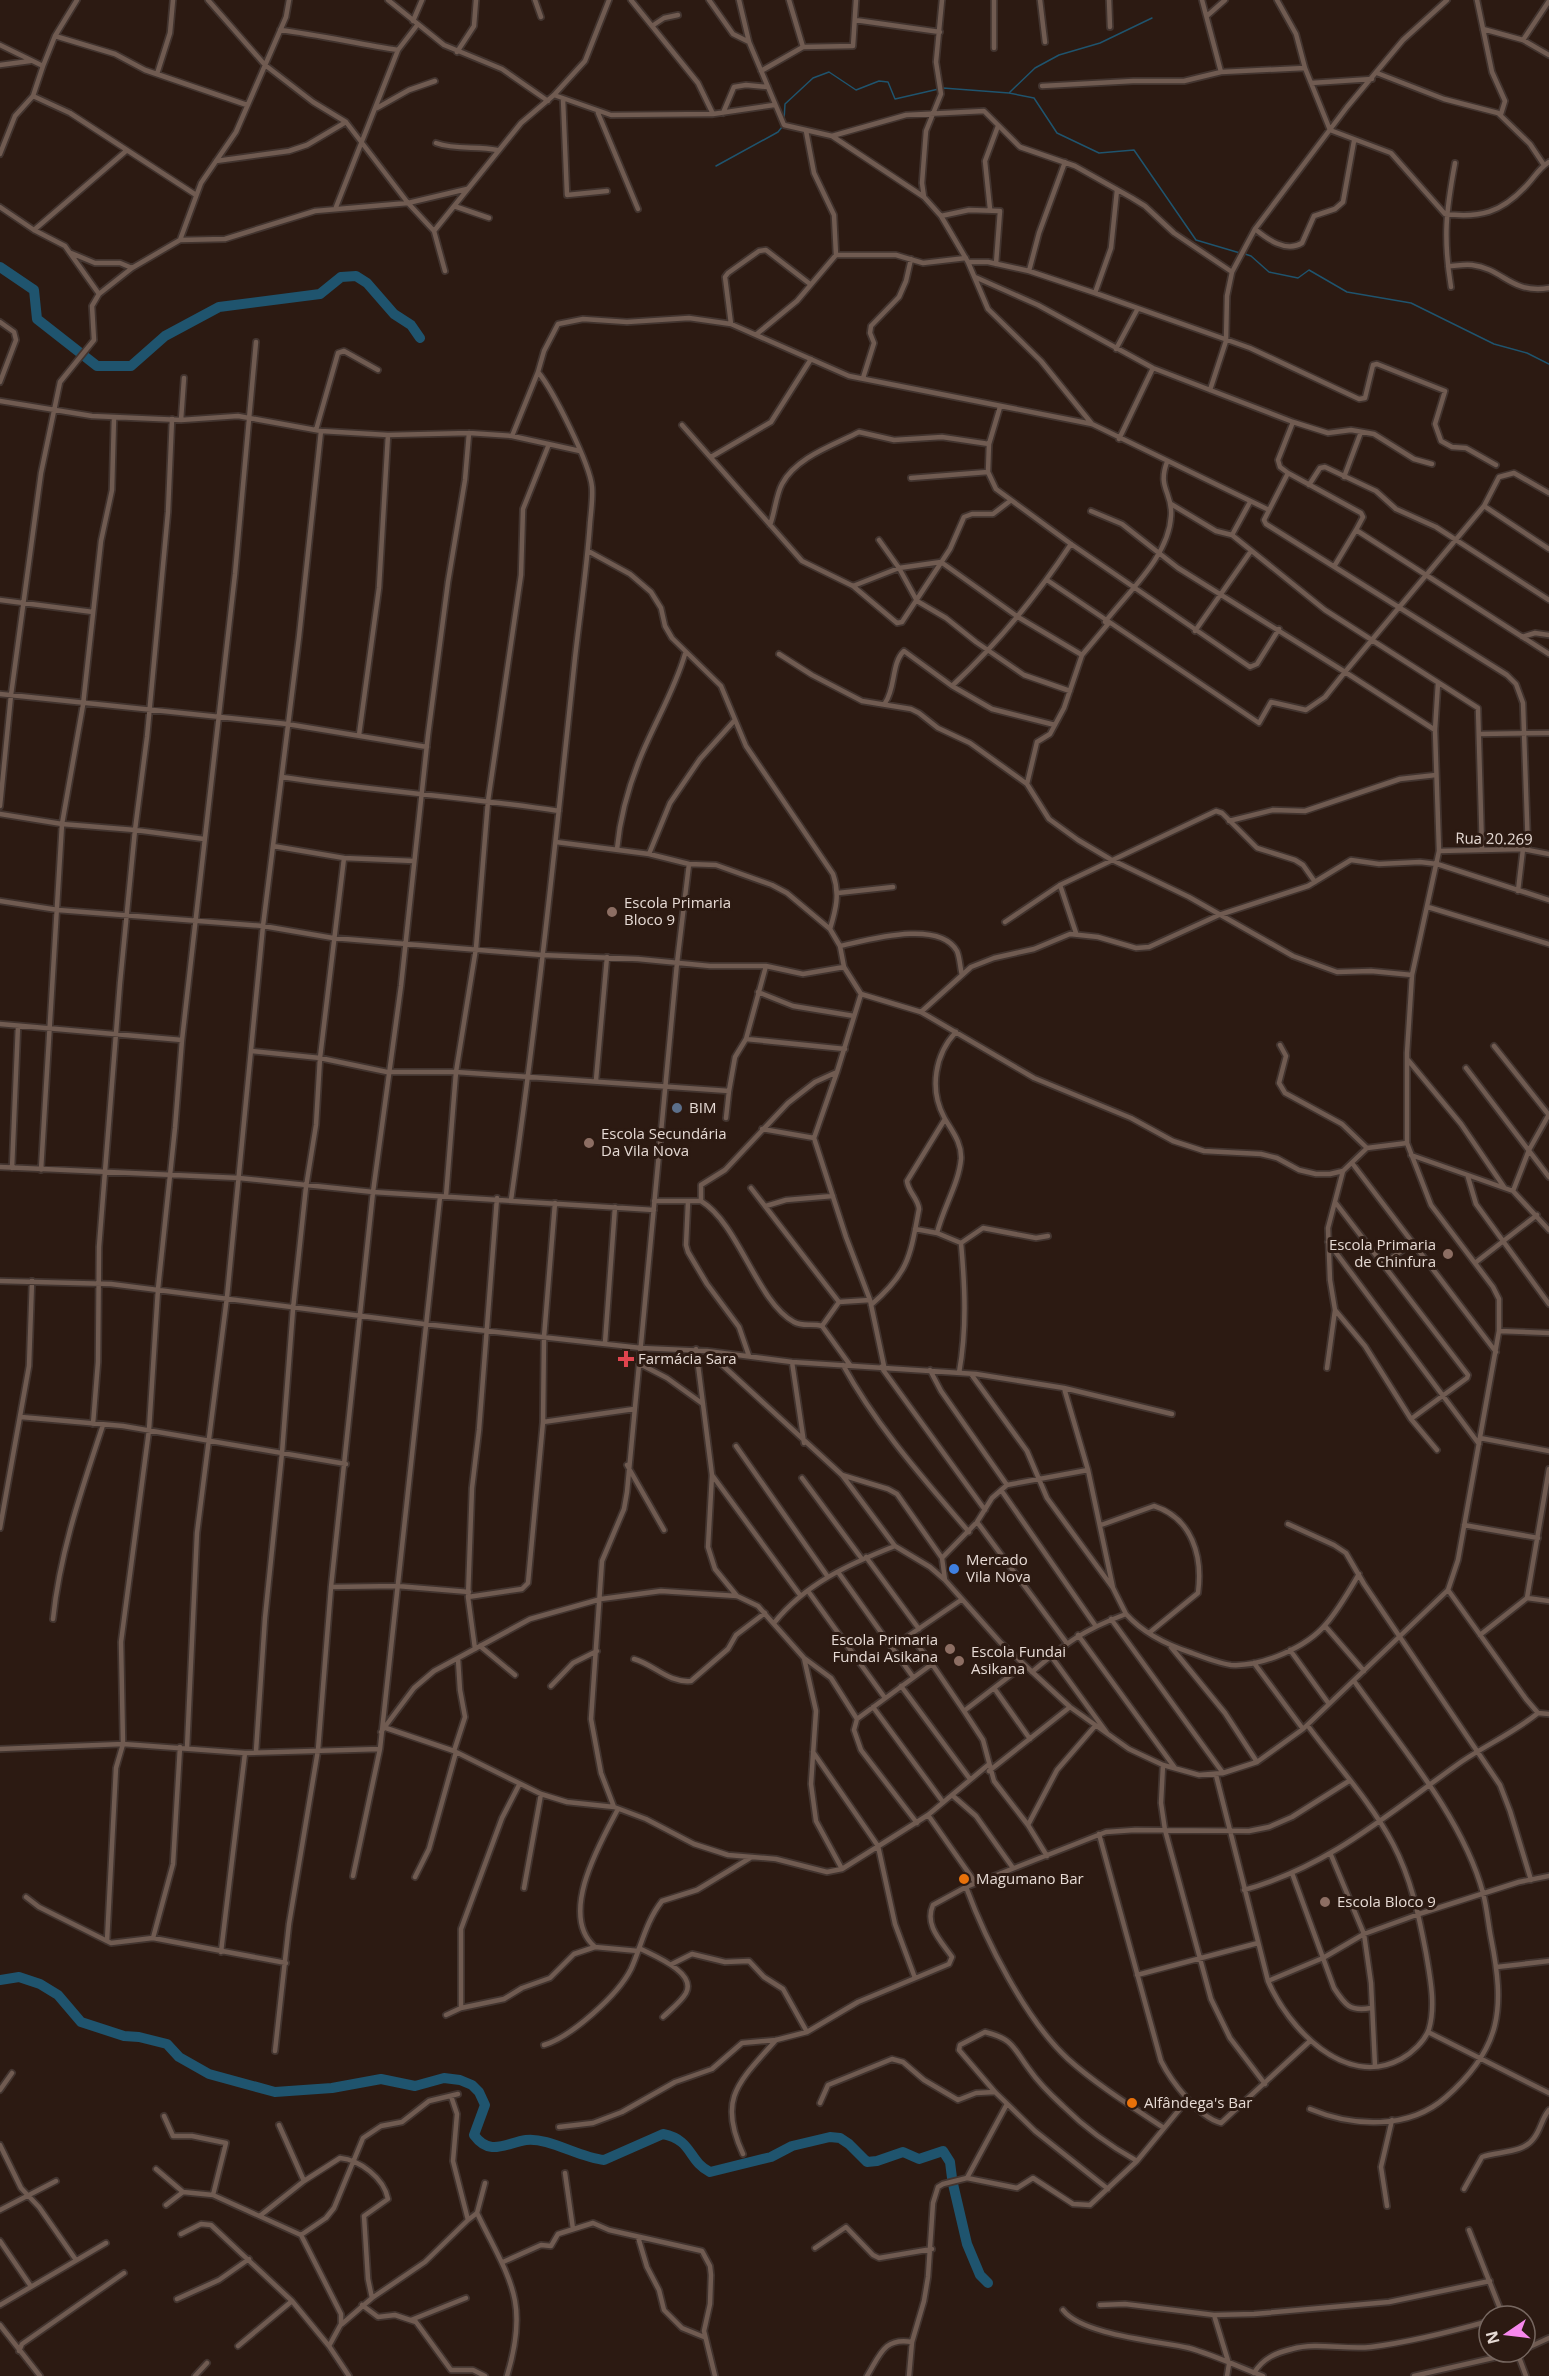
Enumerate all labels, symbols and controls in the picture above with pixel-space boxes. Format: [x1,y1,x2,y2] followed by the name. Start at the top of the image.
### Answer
[1455,827,1533,849] street label: Rua 20.269
[624,892,731,929] place label: Escola Primaria Bloco 9
[605,905,619,919] marker: Escola Primaria Bloco 9
[689,1097,716,1117] place label: BIM
[670,1101,684,1115] marker: BIM
[601,1123,727,1160] place label: Escola Secundária Da Vila Nova
[582,1136,596,1150] marker: Escola Secundária Da Vila Nova
[1329,1234,1436,1271] place label: Escola Primaria de Chinfura
[1441,1247,1455,1261] marker: Escola Primaria de Chinfura
[638,1348,737,1368] place label: Farmácia Sara
[619,1352,633,1366] marker: Farmácia Sara
[966,1549,1031,1586] place label: Mercado Vila Nova
[947,1562,961,1576] marker: Mercado Vila Nova
[831,1629,938,1666] place label: Escola Primaria Fundai Asikana
[971,1641,1066,1678] place label: Escola Fundai Asikana
[943,1642,957,1656] marker: Escola Primaria Fundai Asikana
[952,1654,966,1668] marker: Escola Fundai Asikana
[976,1868,1084,1888] place label: Magumano Bar
[957,1872,971,1886] marker: Magumano Bar
[1337,1891,1436,1911] place label: Escola Bloco 9
[1318,1895,1332,1909] marker: Escola Bloco 9
[1144,2092,1252,2112] place label: Alfândega's Bar
[1125,2096,1139,2110] marker: Alfândega's Bar
[1477,2304,1537,2364] north arrow
[1480,2329,1505,2347] text: N

